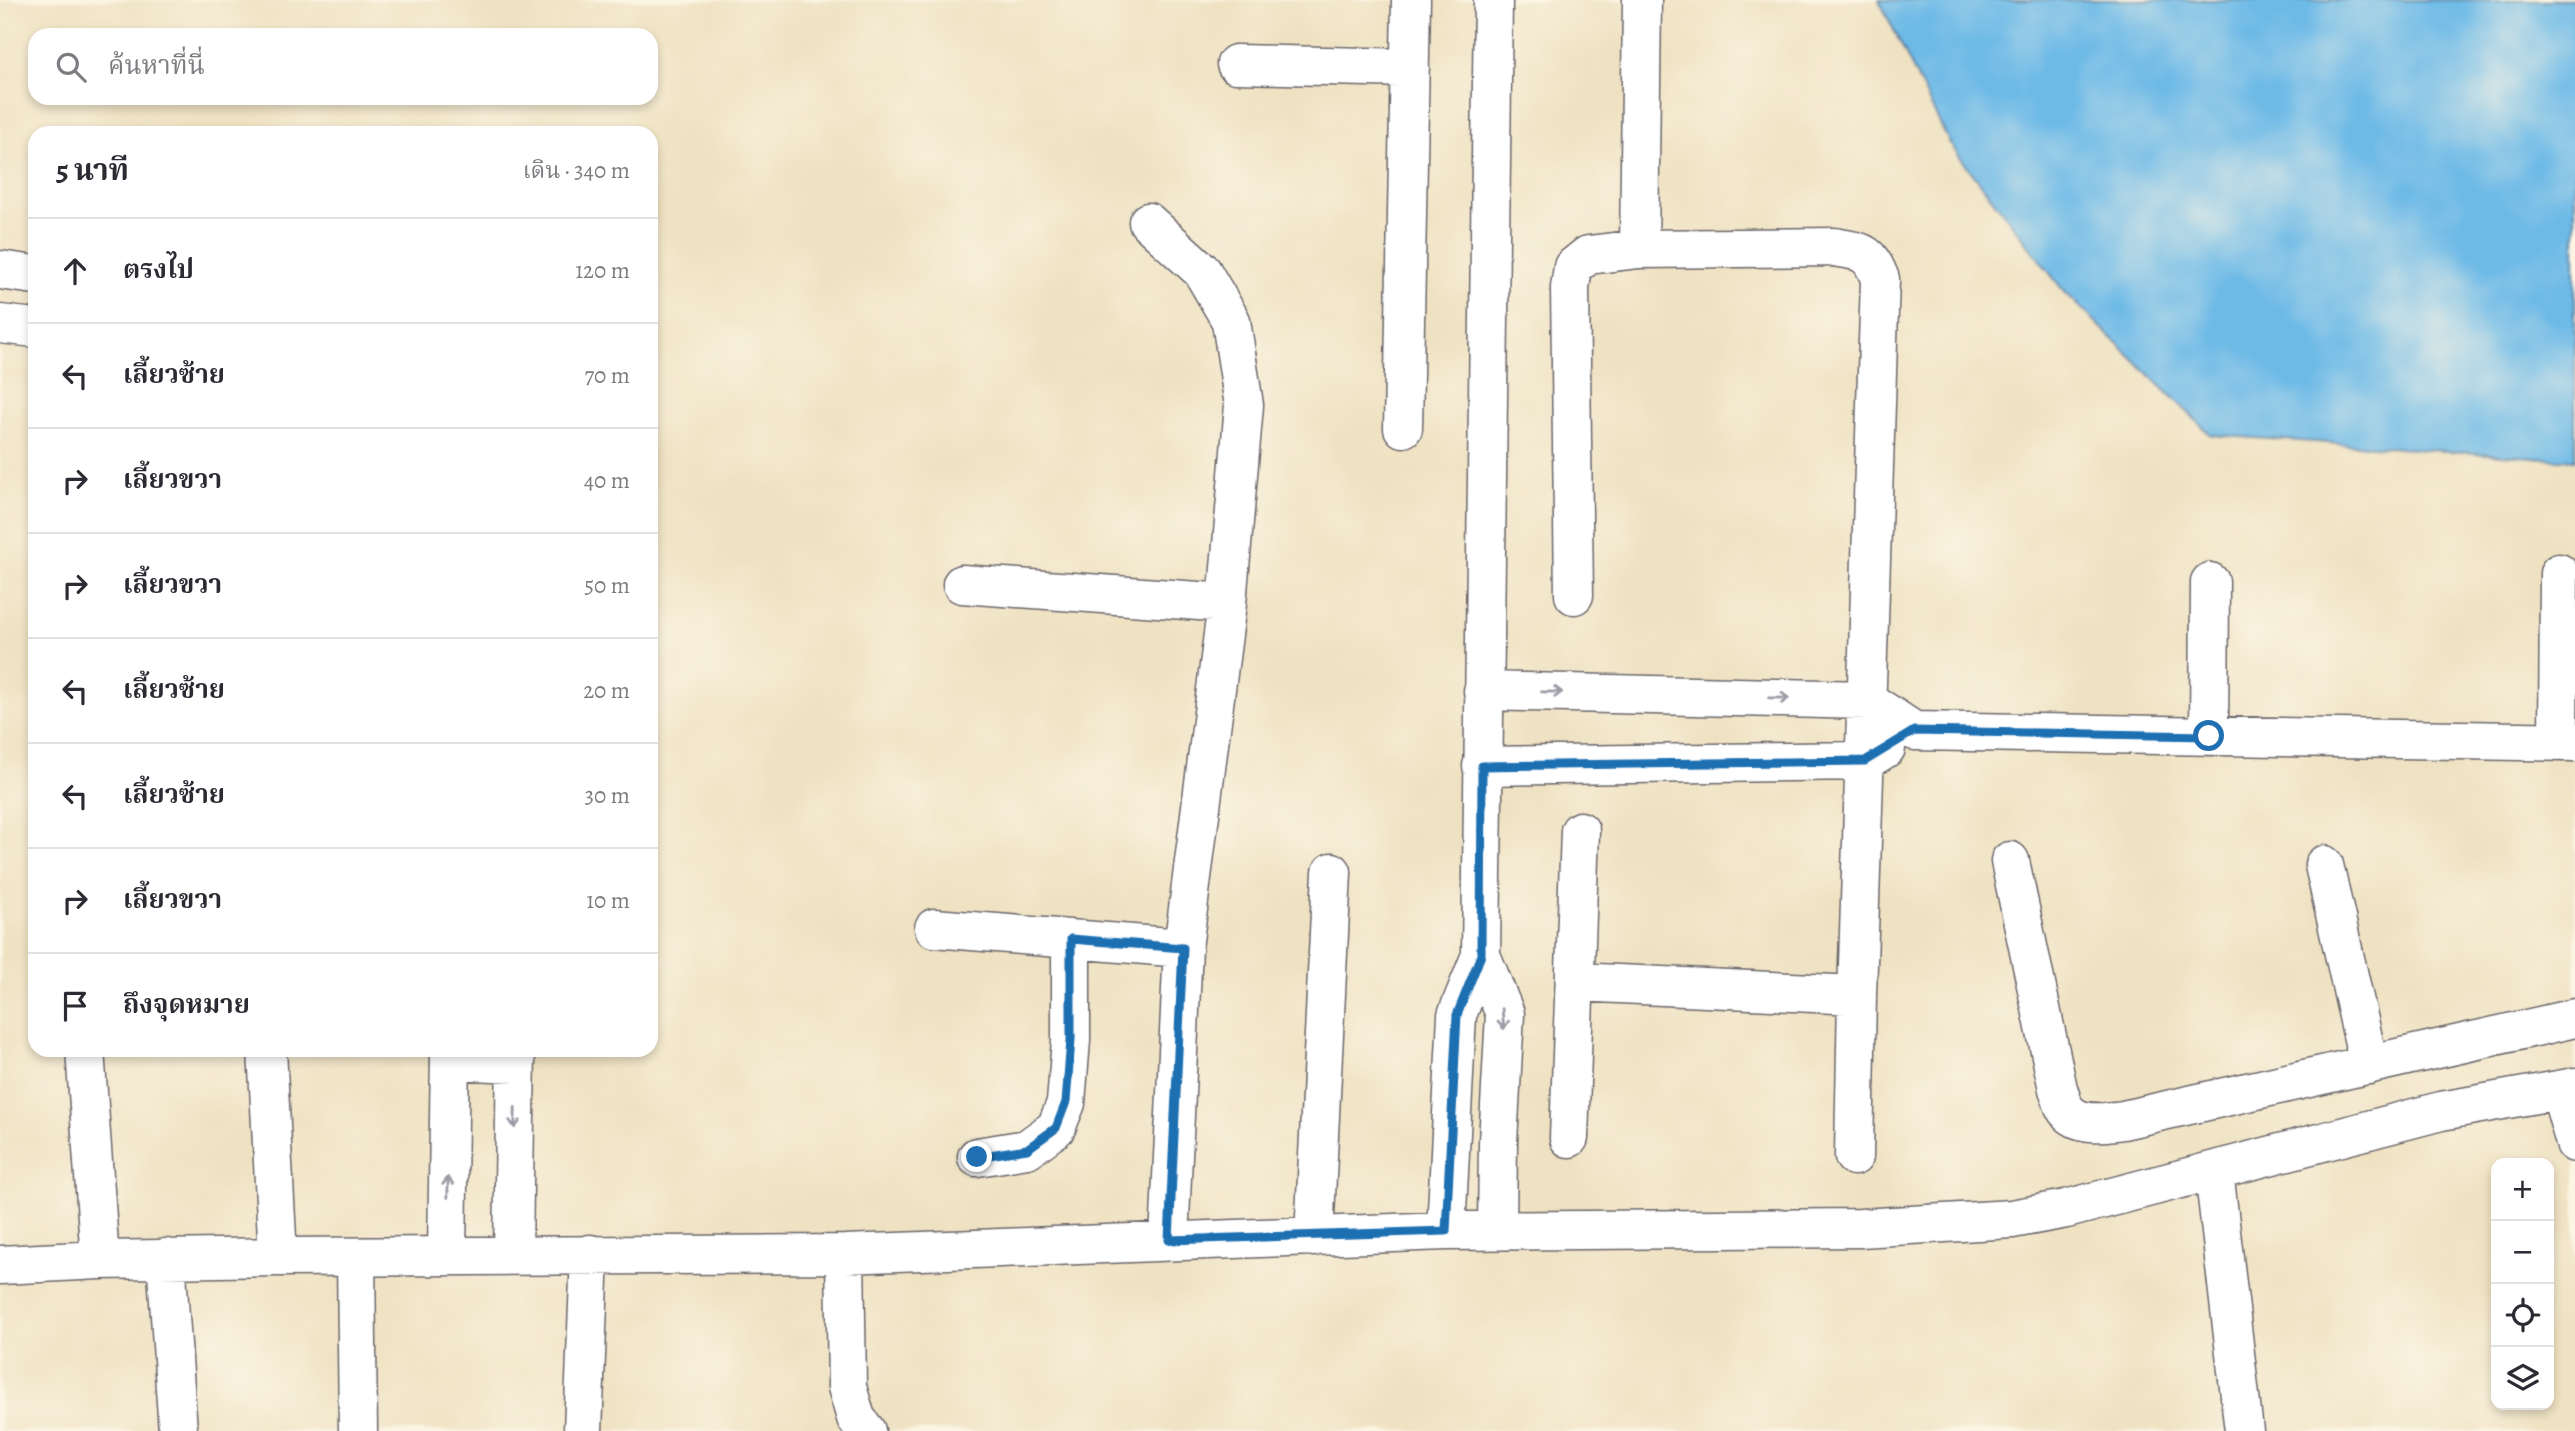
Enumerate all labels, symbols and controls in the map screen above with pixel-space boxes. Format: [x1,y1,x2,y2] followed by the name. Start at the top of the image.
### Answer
[28,28,658,105] search box
[52,48,90,86] icon: search
[108,48,205,83] text: ค้นหาที่นี่
[56,150,129,190] text: 5 นาที
[523,155,630,186] text: เดิน · 340 m
[56,252,94,290] icon: ahead
[123,252,194,287] text: ตรงไป
[575,255,630,286] text: 120 m
[56,357,94,395] icon: left
[123,357,225,392] text: เลี้ยวซ้าย
[584,360,630,391] text: 70 m
[56,462,94,500] icon: right
[123,462,222,497] text: เลี้ยวขวา
[584,465,630,496] text: 40 m
[56,567,94,605] icon: right
[123,567,222,602] text: เลี้ยวขวา
[584,570,630,601] text: 50 m
[56,672,94,710] icon: left
[123,672,225,707] text: เลี้ยวซ้าย
[583,675,630,706] text: 20 m
[1540,686,1563,699] one-way arrow
[1767,691,1790,704] one-way arrow
[2193,720,2224,751] route start
[56,777,94,815] icon: left
[123,777,225,812] text: เลี้ยวซ้าย
[584,780,630,811] text: 30 m
[56,882,94,920] icon: right
[123,882,222,917] text: เลี้ยวขวา
[586,885,630,916] text: 10 m
[56,987,94,1025] icon: arrive
[123,987,250,1022] text: ถึงจุดหมาย
[1497,1007,1510,1030] one-way arrow
[508,1106,522,1129] one-way arrow
[961,1141,992,1172] route end
[2491,1158,2554,1410] map controls
[2491,1158,2554,1221] button: +
[441,1176,455,1199] one-way arrow
[2491,1221,2554,1284] button: −
[2491,1284,2554,1347] button: locate
[2491,1347,2554,1410] button: layers

